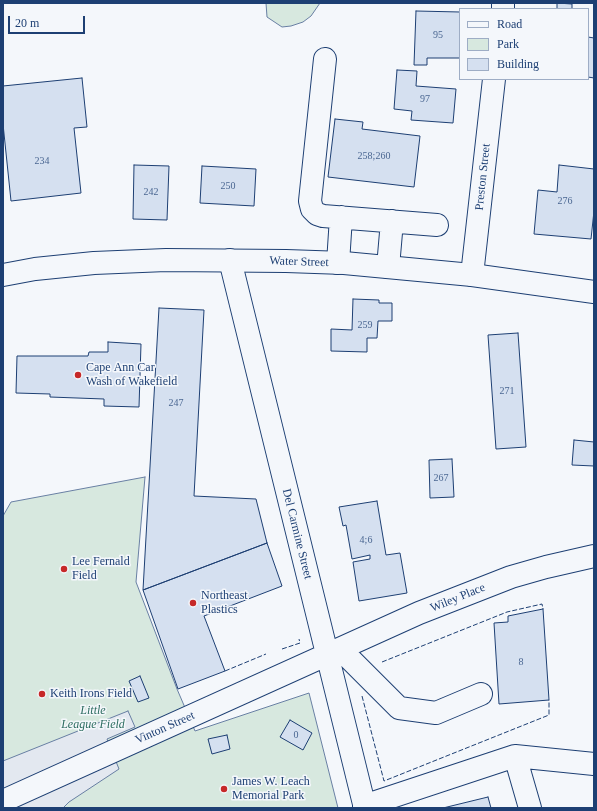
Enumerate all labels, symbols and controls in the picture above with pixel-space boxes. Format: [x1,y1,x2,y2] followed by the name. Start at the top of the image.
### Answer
[10,8,87,34] scale bar
[459,8,589,80] legend
[15,16,39,30] text: 20 m
[497,17,522,31] text: Road
[433,29,443,41] house number: 95
[497,37,519,51] text: Park
[497,57,539,71] text: Building
[420,93,430,105] house number: 97
[472,143,494,211] street label: Preston Street
[358,150,390,162] house number: 258;260
[34,155,50,167] house number: 234
[220,180,236,192] house number: 250
[144,186,158,198] house number: 242
[558,195,572,207] house number: 276
[269,254,329,270] street label: Water Street
[358,319,372,331] house number: 259
[86,361,177,389] place label: Cape Ann Car Wash of Wakefield
[73,370,83,380] marker: Cape Ann Car Wash of Wakefield
[500,385,514,397] house number: 271
[168,397,184,409] house number: 247
[434,472,448,484] house number: 267
[279,487,315,581] street label: Del Carmine Street
[360,534,372,546] house number: 4;6
[72,555,130,583] place label: Lee Fernald Field
[59,564,69,574] marker: Lee Fernald Field
[428,580,488,616] street label: Wiley Place
[201,589,248,617] place label: Northeast Plastics
[188,598,198,608] marker: Northeast Plastics
[518,656,524,668] house number: 8
[50,687,132,701] place label: Keith Irons Field
[37,689,47,699] marker: Keith Irons Field
[61,704,125,732] park label: Little League Field
[133,708,197,748] street label: Vinton Street
[294,729,298,741] house number: 0
[232,775,310,803] place label: James W. Leach Memorial Park
[219,784,229,794] marker: James W. Leach Memorial Park

